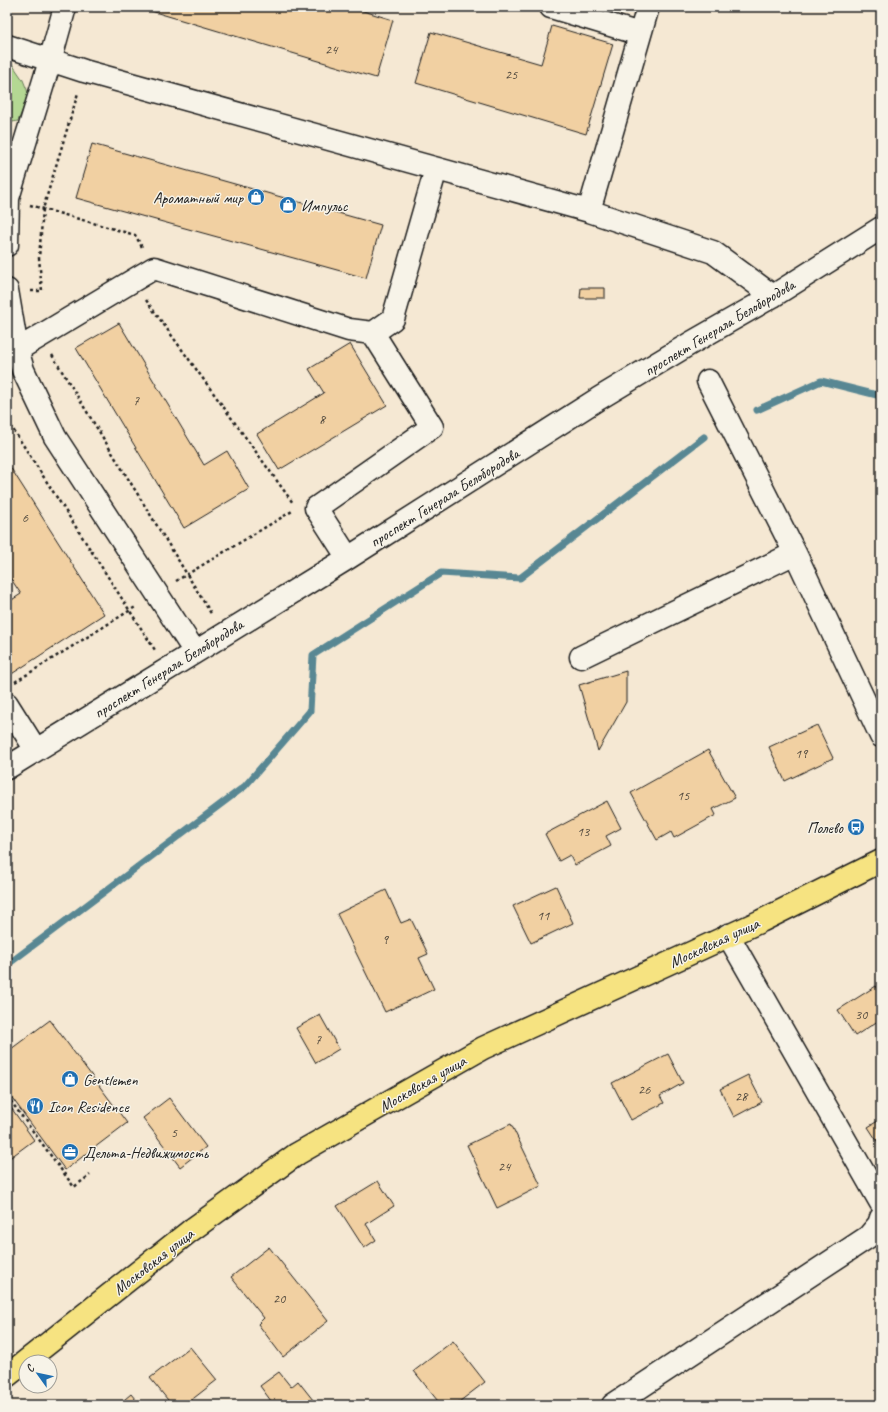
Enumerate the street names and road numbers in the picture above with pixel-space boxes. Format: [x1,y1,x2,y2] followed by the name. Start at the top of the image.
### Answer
[641,274,800,381] street label: проспект Генерала Белобородова
[366,443,524,552] street label: проспект Генерала Белобородова
[90,614,248,723] street label: проспект Генерала Белобородова
[666,913,763,972] street label: Московская улица
[376,1050,470,1117] street label: Московская улица
[109,1223,199,1299] street label: Московская улица

